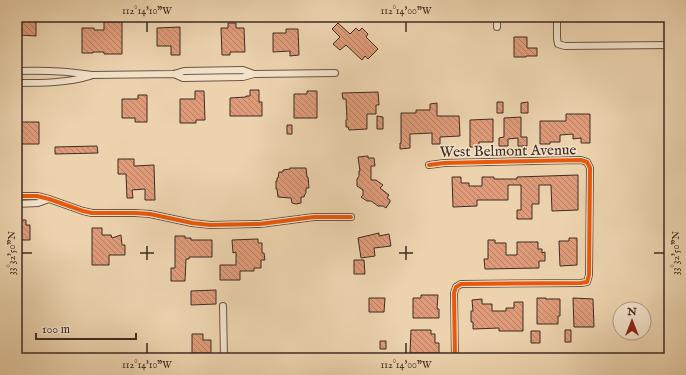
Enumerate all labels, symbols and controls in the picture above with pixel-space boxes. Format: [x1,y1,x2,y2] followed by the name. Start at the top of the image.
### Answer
[122,5,172,18] text: 112°14'10"W
[380,5,432,18] text: 112°14'00"W
[439,140,577,162] street label: West Belmont Avenue
[6,231,19,275] text: 33°32'50"N
[670,231,683,275] text: 33°32'50"N
[612,301,652,341] north arrow
[626,305,637,319] text: N
[36,315,136,341] scale bar
[42,322,70,337] text: 100 m
[122,359,172,372] text: 112°14'10"W
[380,359,432,372] text: 112°14'00"W

